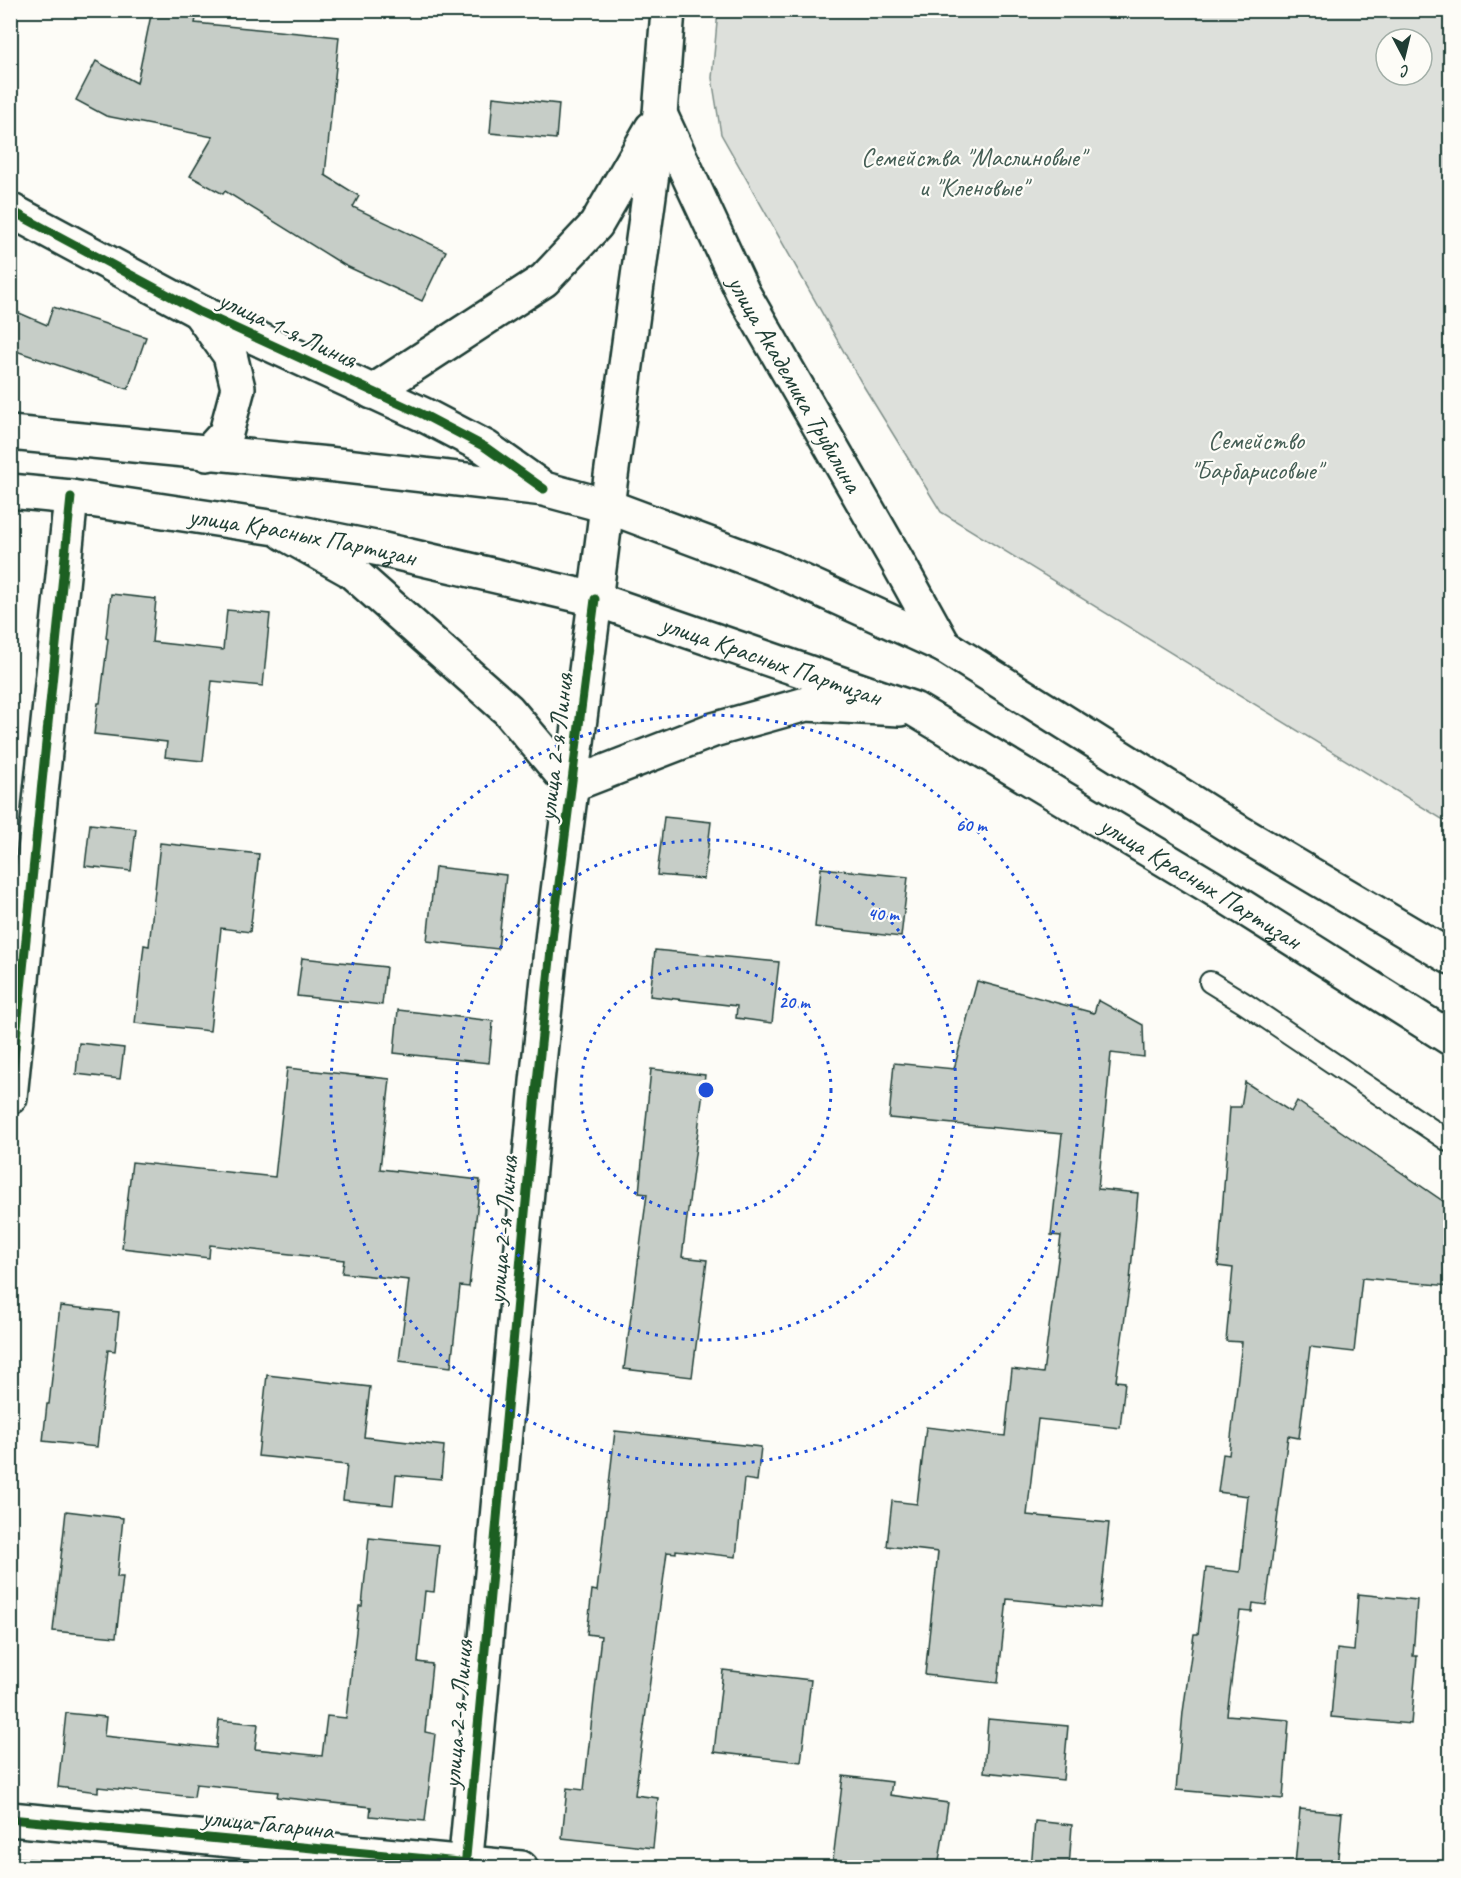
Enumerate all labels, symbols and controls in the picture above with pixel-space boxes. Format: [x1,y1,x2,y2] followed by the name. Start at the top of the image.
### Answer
[1374,27,1434,87] north arrow
[1398,60,1411,82] text: С
[861,141,1090,204] park label: Семейства "Маслиновые" и "Кленовые"
[719,269,871,499] street label: улица Академика Трубилина
[212,282,364,377] street label: улица 1-я Линия
[1190,424,1327,487] park label: Семейство "Барбарисовые"
[185,499,421,574] street label: улица Красных Партизан
[655,606,887,714] street label: улица Красных Партизан
[530,670,581,825] street label: улица 2-я Линия
[1092,807,1309,958] street label: улица Красных Партизан
[955,814,988,836] text: 60 m
[868,903,900,925] text: 40 m
[779,991,811,1013] text: 20 m
[696,1080,716,1100] centre of rings
[479,1153,526,1308] street label: улица 2-я Линия
[434,1637,481,1792] street label: улица 2-я Линия
[199,1800,337,1847] street label: улица Гагарина

